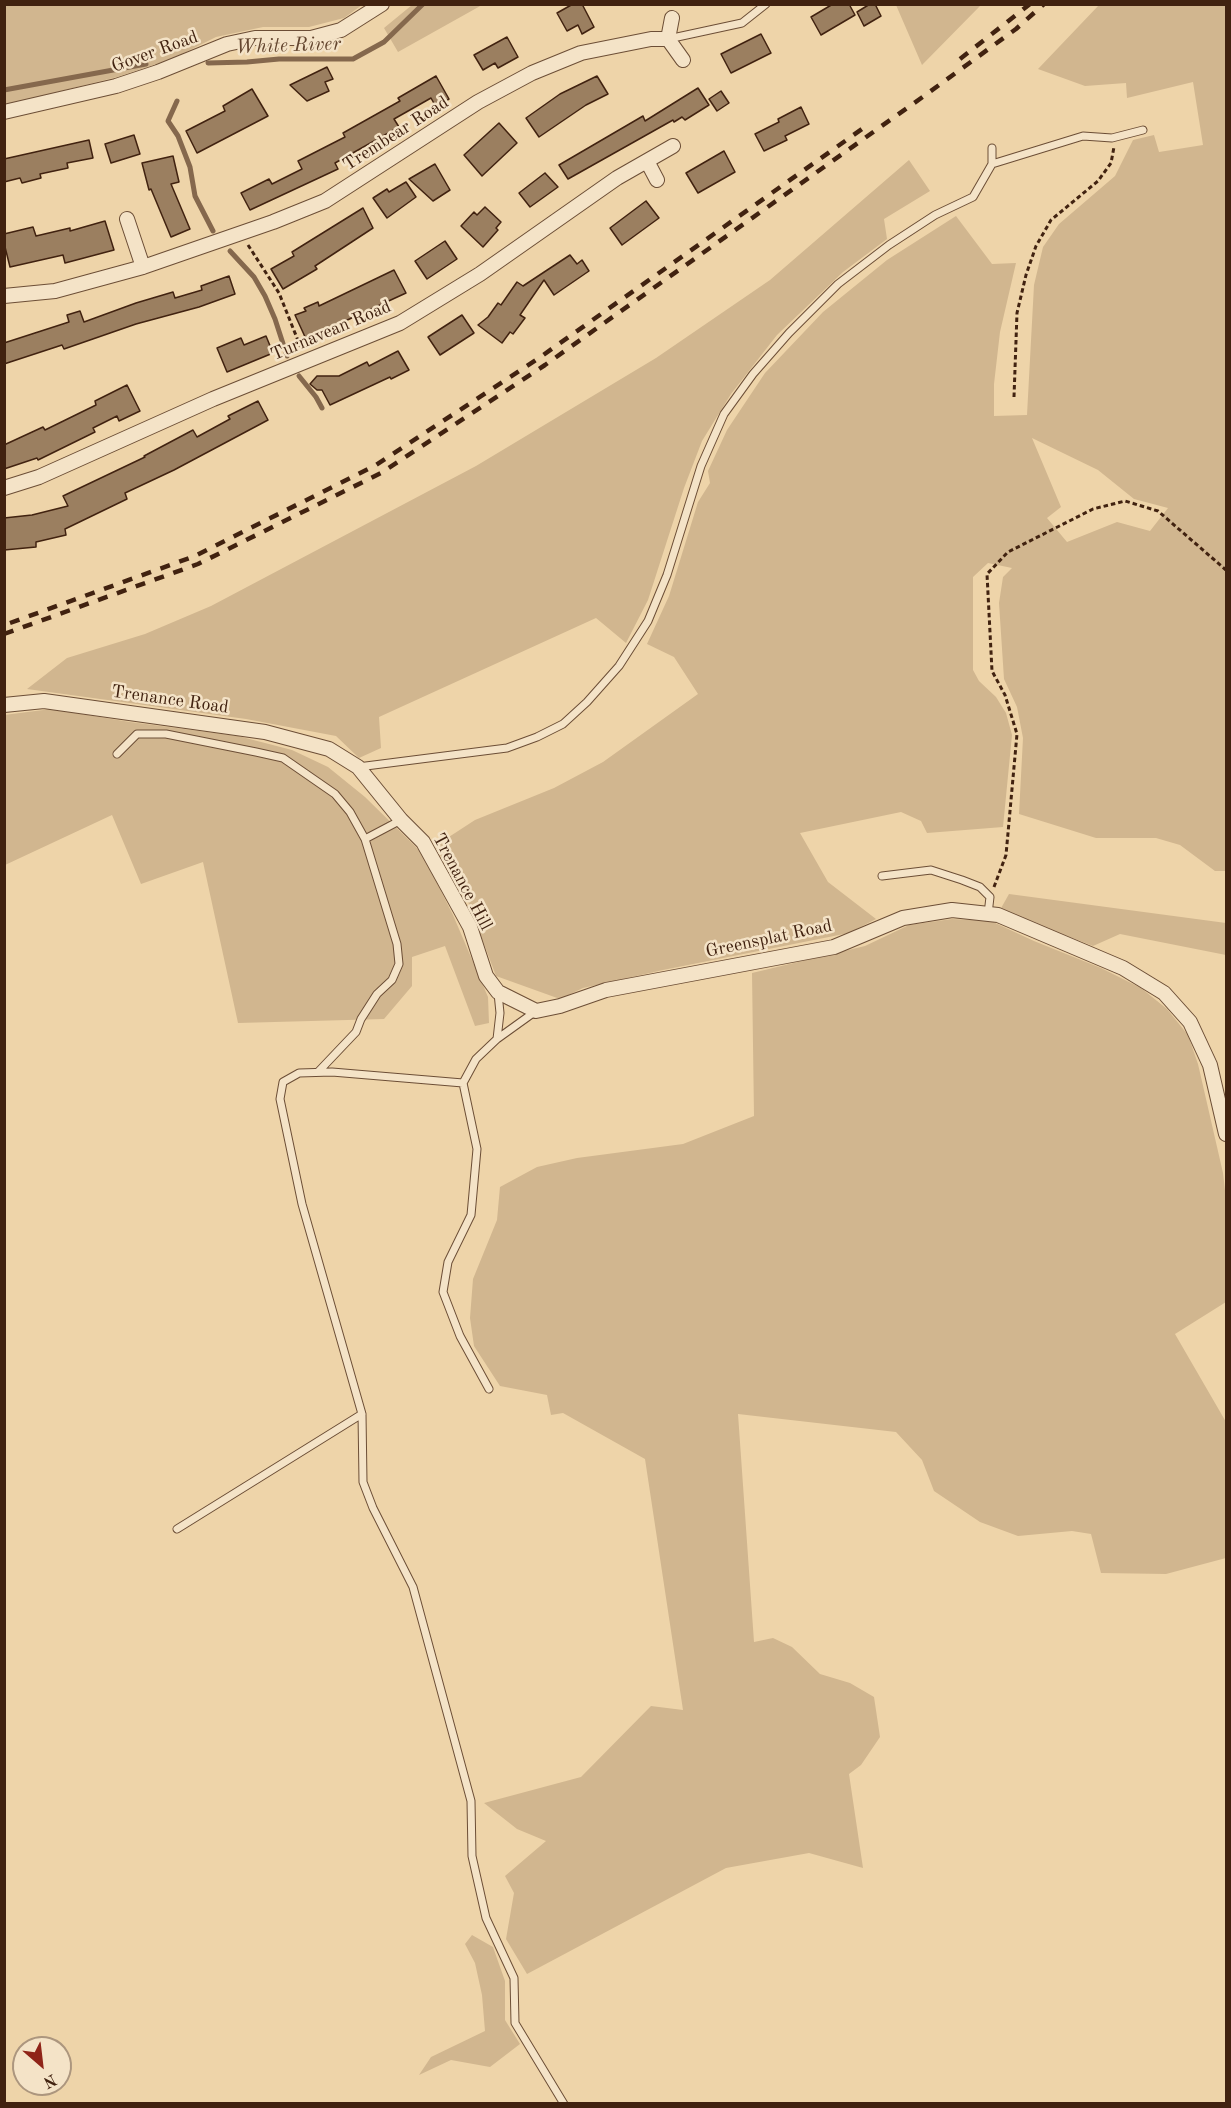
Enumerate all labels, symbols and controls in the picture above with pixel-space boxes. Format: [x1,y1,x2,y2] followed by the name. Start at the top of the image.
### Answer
[109,26,201,78] street label: Gover Road
[235,32,341,60] water label: White River
[339,92,453,176] street label: Trembear Road
[268,296,394,366] street label: Turnavean Road
[110,681,230,719] street label: Trenance Road
[427,830,497,934] street label: Trenance Hill
[704,915,834,963] street label: Greensplat Road
[12,2036,72,2096] north arrow
[40,2070,59,2090] text: N

